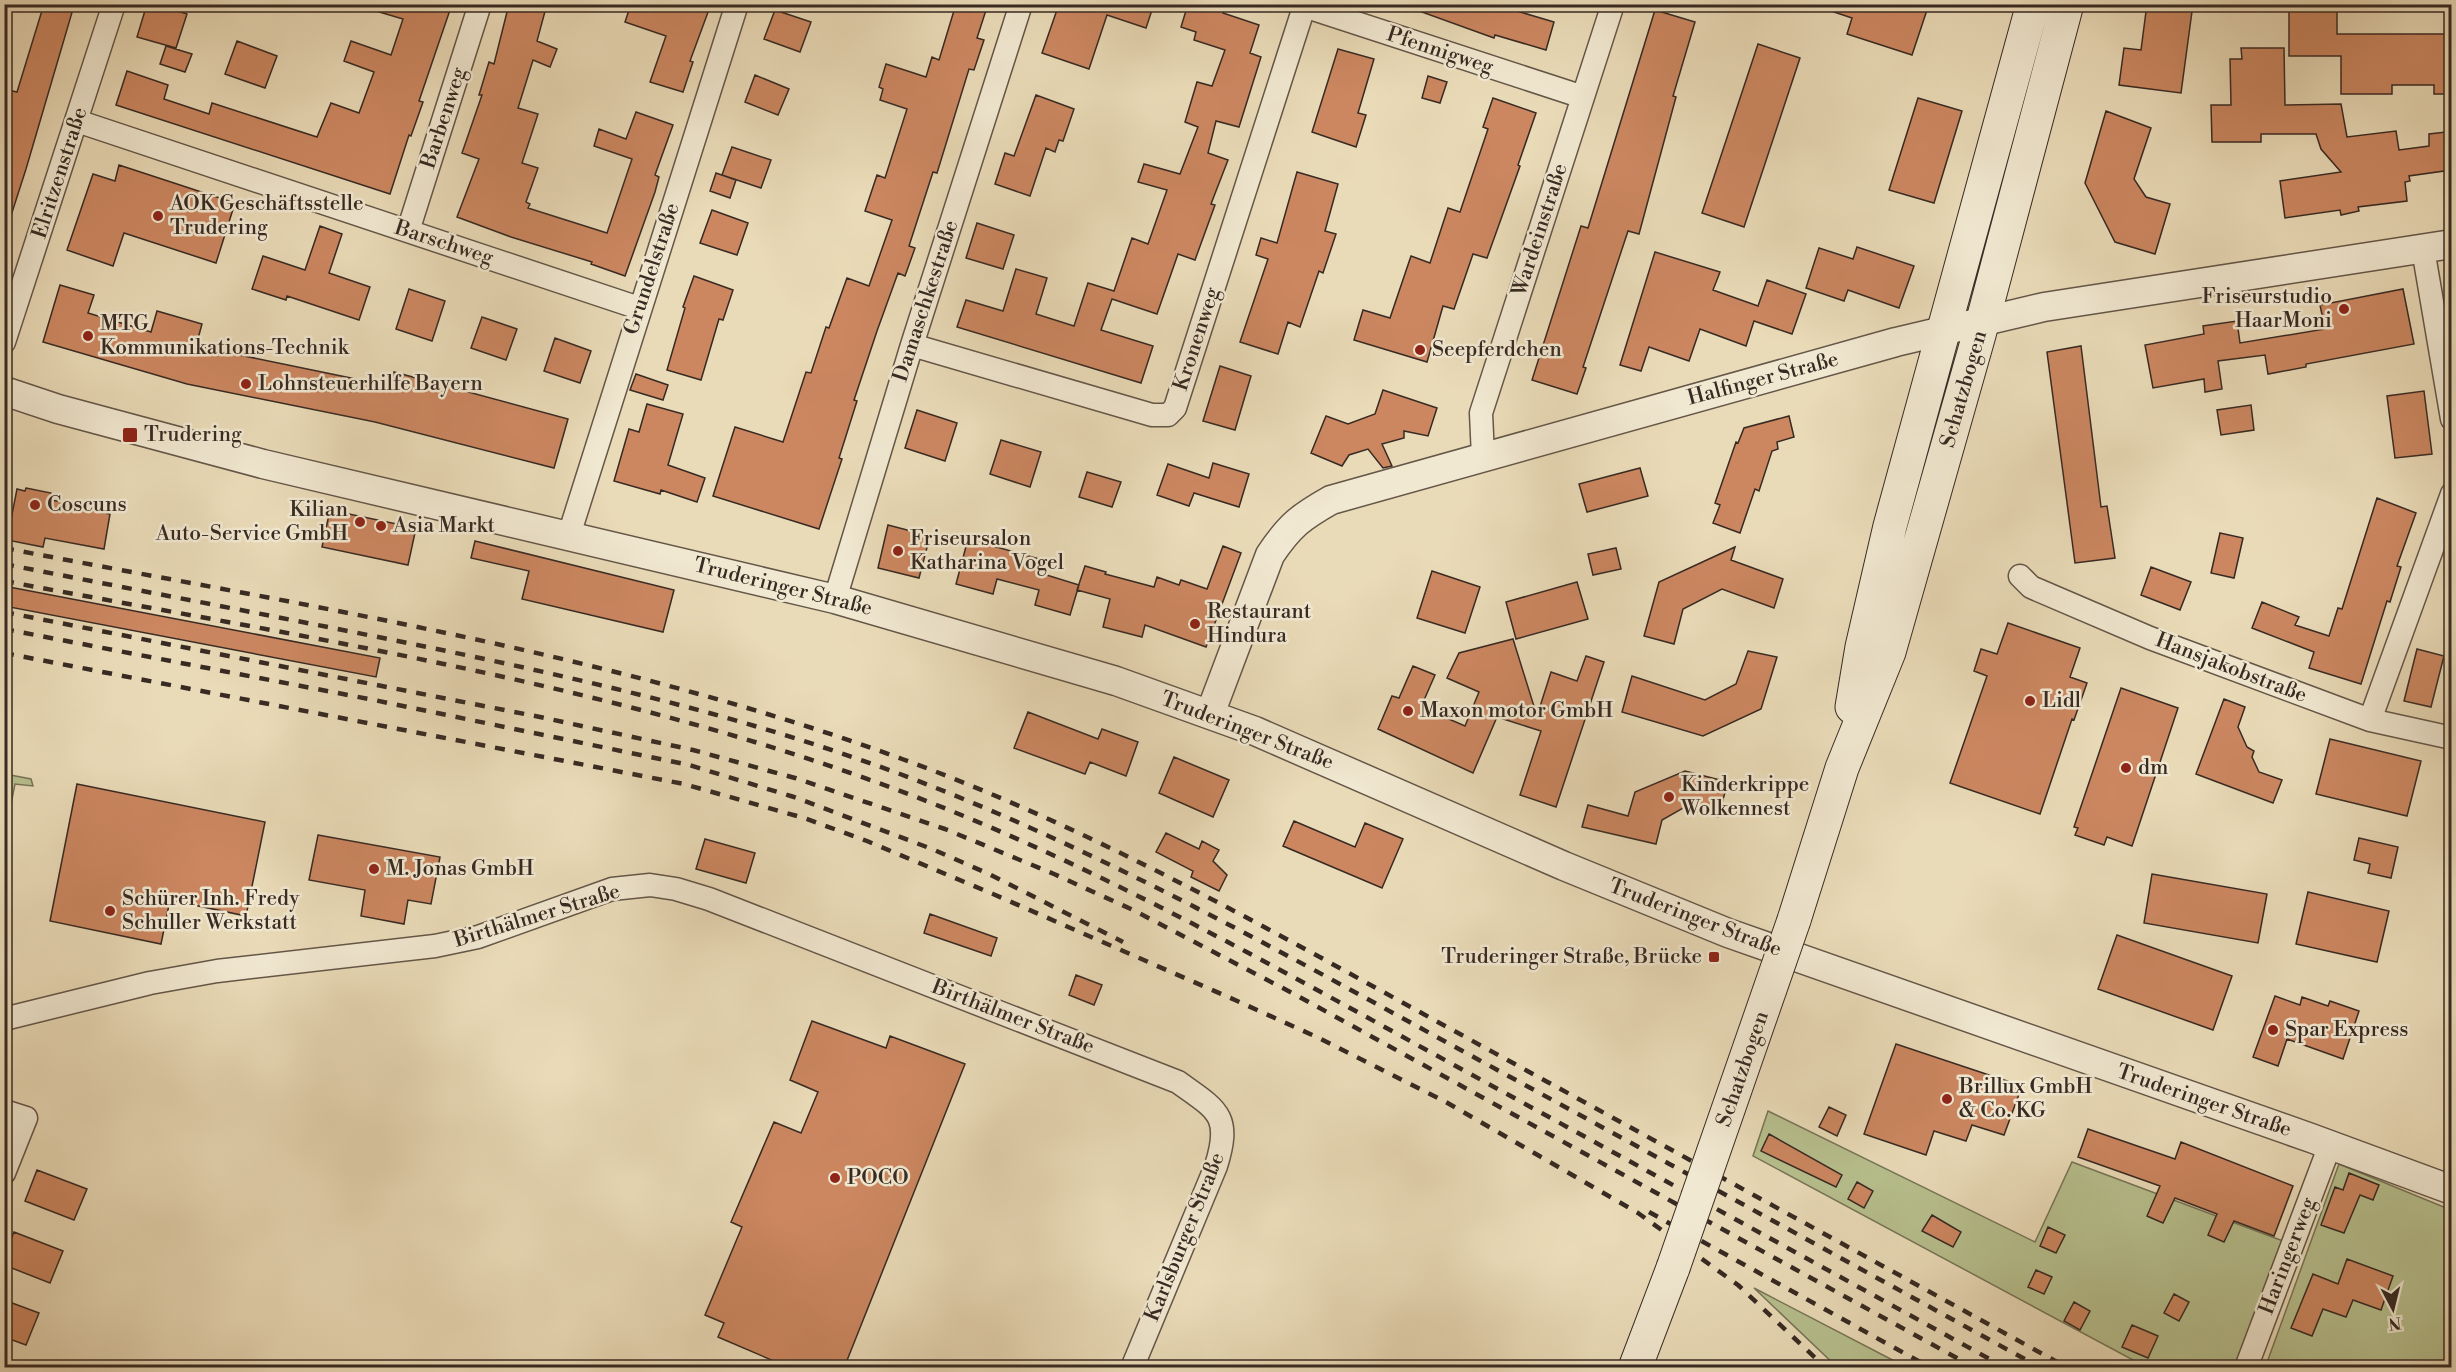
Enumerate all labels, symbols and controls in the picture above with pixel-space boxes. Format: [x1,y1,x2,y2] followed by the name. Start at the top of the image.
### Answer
[1383,22,1497,81] street label: Pfennigweg
[415,64,473,173] street label: Barbenweg
[27,104,93,242] street label: Elritzenstraße
[1506,160,1574,301] street label: Wardeinstraße
[169,191,364,241] place label: AOK Geschäftsstelle Trudering
[618,200,686,338] street label: Grundelstraße
[151,209,165,223] marker: AOK Geschäftsstelle Trudering
[390,215,497,271] street label: Barschweg
[888,217,964,385] street label: Damaschkestraße
[1168,284,1226,394] street label: Kronenweg
[2202,284,2332,334] place label: Friseurstudio HaarMoni
[2337,302,2351,316] marker: Friseurstudio HaarMoni
[100,311,350,361] place label: MTG Kommunikations-Technik
[1935,327,1993,451] street label: Schatzbogen
[81,329,95,343] marker: MTG Kommunikations-Technik
[1432,337,1562,363] place label: Seepferdchen
[1413,343,1427,357] marker: Seepferdchen
[1685,346,1841,412] street label: Halfinger Straße
[258,371,483,397] place label: Lohnsteuerhilfe Bayern
[239,377,253,391] marker: Lohnsteuerhilfe Bayern
[144,422,242,448] place label: Trudering
[121,426,139,444] marker: Trudering
[47,492,127,518] place label: Coscuns
[155,497,348,547] place label: Kilian Auto-Service GmbH
[28,498,42,512] marker: Coscuns
[392,513,495,539] place label: Asia Markt
[353,515,367,529] marker: Kilian Auto-Service GmbH
[374,519,388,533] marker: Asia Markt
[910,526,1064,576] place label: Friseursalon Katharina Vogel
[891,544,905,558] marker: Friseursalon Katharina Vogel
[691,552,875,622] street label: Truderinger Straße
[1207,599,1312,649] place label: Restaurant Hindura
[1188,617,1202,631] marker: Restaurant Hindura
[2152,627,2310,709] street label: Hansjakobstraße
[1157,686,1337,776] street label: Truderinger Straße
[2042,688,2081,714] place label: Lidl
[2023,694,2037,708] marker: Lidl
[1420,698,1613,724] place label: Maxon motor GmbH
[1401,704,1415,718] marker: Maxon motor GmbH
[2138,755,2168,781] place label: dm
[2119,761,2133,775] marker: dm
[1680,772,1809,822] place label: Kinderkrippe Wolkennest
[1662,790,1676,804] marker: Kinderkrippe Wolkennest
[386,856,534,882] place label: M. Jonas GmbH
[367,862,381,876] marker: M. Jonas GmbH
[1605,873,1785,963] street label: Truderinger Straße
[450,878,623,954] street label: Birthälmer Straße
[122,886,300,936] place label: Schürer Inh. Fredy Schuller Werkstatt
[103,904,117,918] marker: Schürer Inh. Fredy Schuller Werkstatt
[1441,944,1702,970] place label: Truderinger Straße, Brücke
[1707,950,1721,964] marker: Truderinger Straße, Brücke
[927,974,1098,1060] street label: Birthälmer Straße
[1711,1007,1775,1130] street label: Schatzbogen
[2285,1017,2408,1043] place label: Spar Express
[2266,1023,2280,1037] marker: Spar Express
[2113,1059,2295,1143] street label: Truderinger Straße
[1958,1074,2092,1124] place label: Brillux GmbH & Co. KG
[1940,1092,1954,1106] marker: Brillux GmbH & Co. KG
[1139,1149,1231,1325] street label: Karlsburger Straße
[847,1165,909,1191] place label: POCO
[828,1171,842,1185] marker: POCO
[2254,1194,2322,1318] street label: Haringerweg
[2363,1279,2423,1339] north arrow
[2387,1312,2402,1334] text: N

